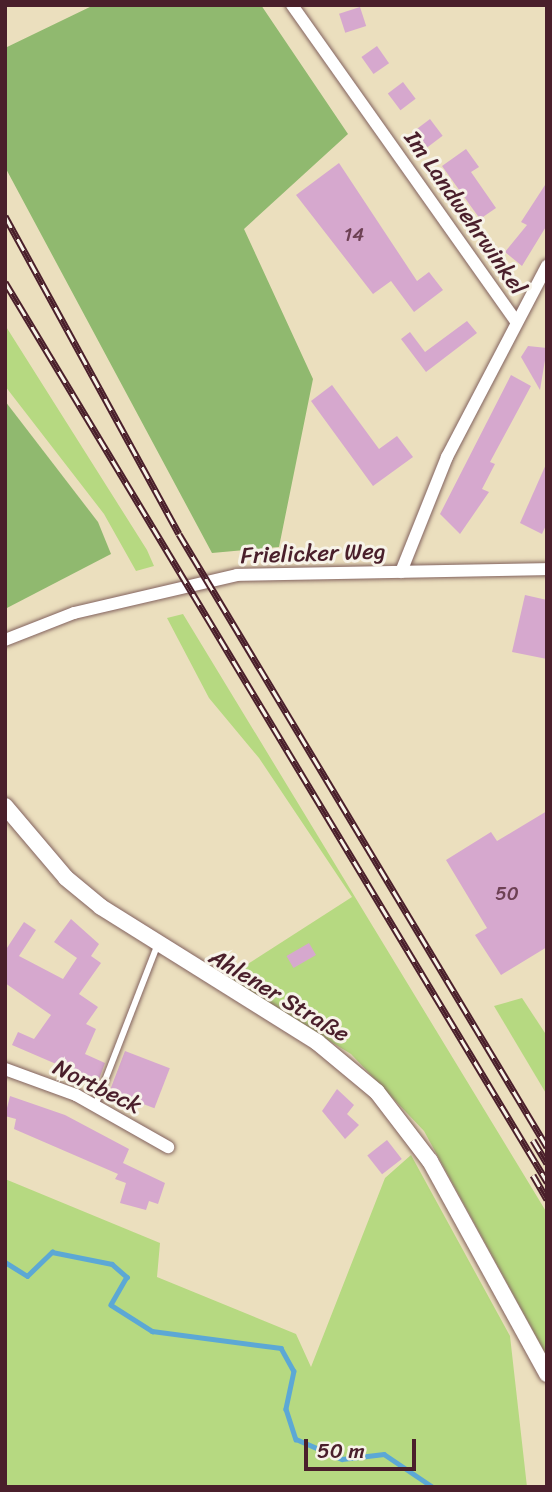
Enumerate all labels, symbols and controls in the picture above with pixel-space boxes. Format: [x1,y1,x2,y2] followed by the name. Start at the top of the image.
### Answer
[398,126,532,300] street label: Im Landwehrwinkel
[344,224,364,246] house number: 14
[240,538,386,570] street label: Frielicker Weg
[495,883,519,905] house number: 50
[204,943,354,1049] street label: Ahlener Straße
[48,1054,146,1120] street label: Nortbeck
[307,1426,419,1470] scale bar
[317,1432,365,1470] text: 50 m

